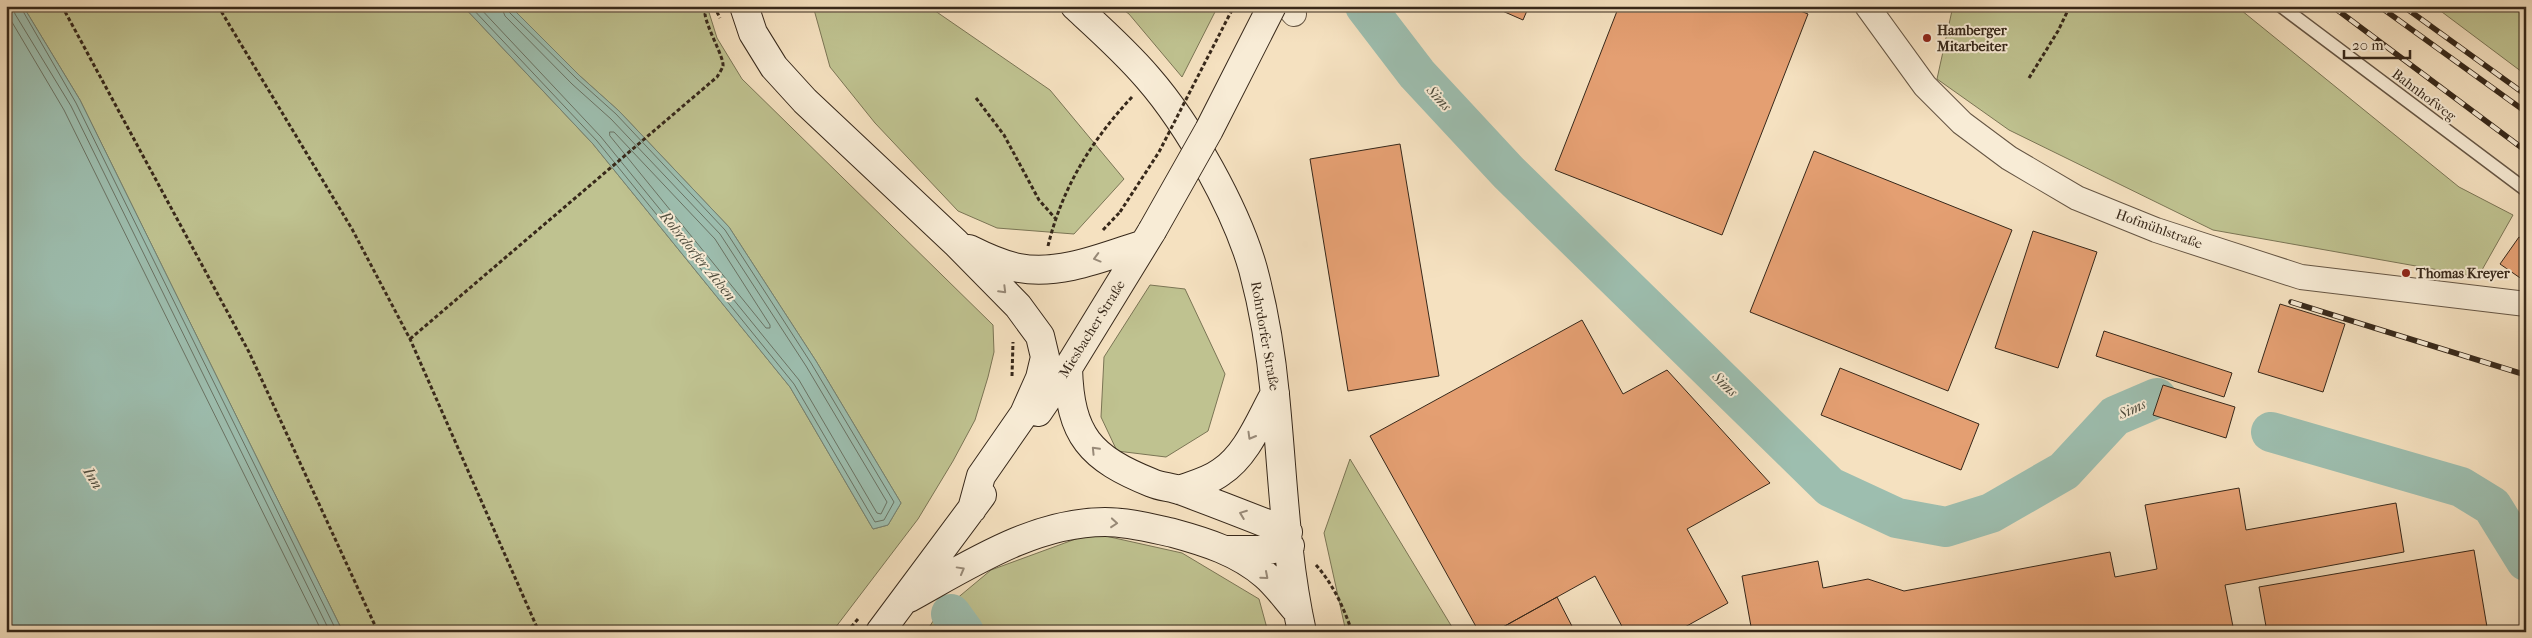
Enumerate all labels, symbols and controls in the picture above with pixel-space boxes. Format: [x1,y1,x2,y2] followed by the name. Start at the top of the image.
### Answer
[1936,22,2009,55] place label: Hamberger Mitarbeiter
[2344,28,2411,60] scale bar
[1921,32,1933,44] marker: Hamberger Mitarbeiter
[2352,36,2384,54] text: 20 m
[2389,65,2460,125] street label: Bahnhofweg
[1422,81,1455,115] water label: Sims
[2113,205,2205,253] street label: Hofmühlstraße
[656,207,740,305] water label: Rohrdorfer Achen
[1093,252,1102,263] one-way arrow
[2415,265,2511,282] place label: Thomas Kreyer
[2400,267,2412,279] marker: Thomas Kreyer
[1055,277,1129,381] street label: Miesbacher Straße
[1247,280,1283,392] street label: Rohrdorfer Straße
[997,284,1006,293] one-way arrow
[1708,367,1742,401] water label: Sims
[2114,395,2149,424] water label: Sims
[1247,430,1257,439] one-way arrow
[1092,447,1101,456] one-way arrow
[79,463,107,492] water label: Inn
[1239,510,1247,520] one-way arrow
[1111,517,1119,528] one-way arrow
[956,566,965,576] one-way arrow
[1259,570,1268,579] one-way arrow

